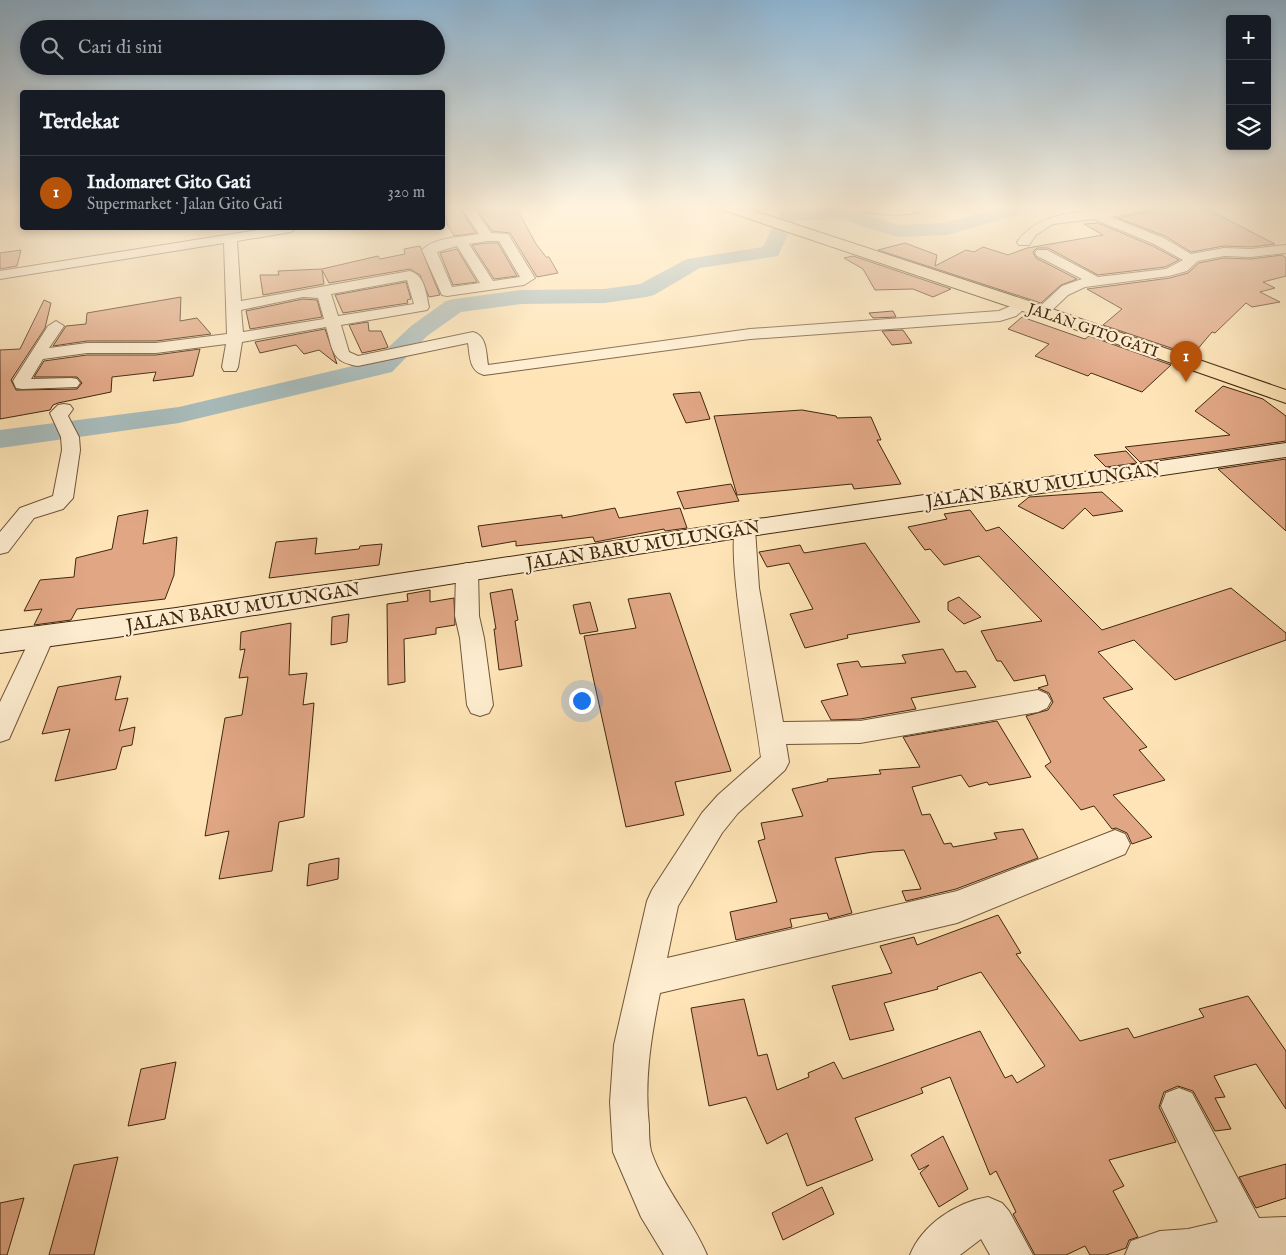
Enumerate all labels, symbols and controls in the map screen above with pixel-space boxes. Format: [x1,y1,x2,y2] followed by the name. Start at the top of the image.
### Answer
[1226,15,1271,150] map controls
[1226,15,1271,60] button: +
[20,20,445,75] search box
[38,34,66,62] icon: search
[78,36,162,60] text: Cari di sini
[1226,60,1271,105] button: −
[1226,105,1271,150] button: layers
[40,109,119,136] text: Terdekat
[87,171,251,195] text: Indomaret Gito Gati
[53,183,59,203] text: 1
[388,183,425,203] text: 320 m
[87,195,283,215] text: Supermarket · Jalan Gito Gati
[1023,299,1161,362] street label: JALAN GITO GATI
[1170,341,1202,382] pin: 1
[922,459,1162,515] street label: JALAN BARU MULUNGAN
[523,517,762,577] street label: JALAN BARU MULUNGAN
[123,579,362,639] street label: JALAN BARU MULUNGAN
[569,688,595,714] your location

